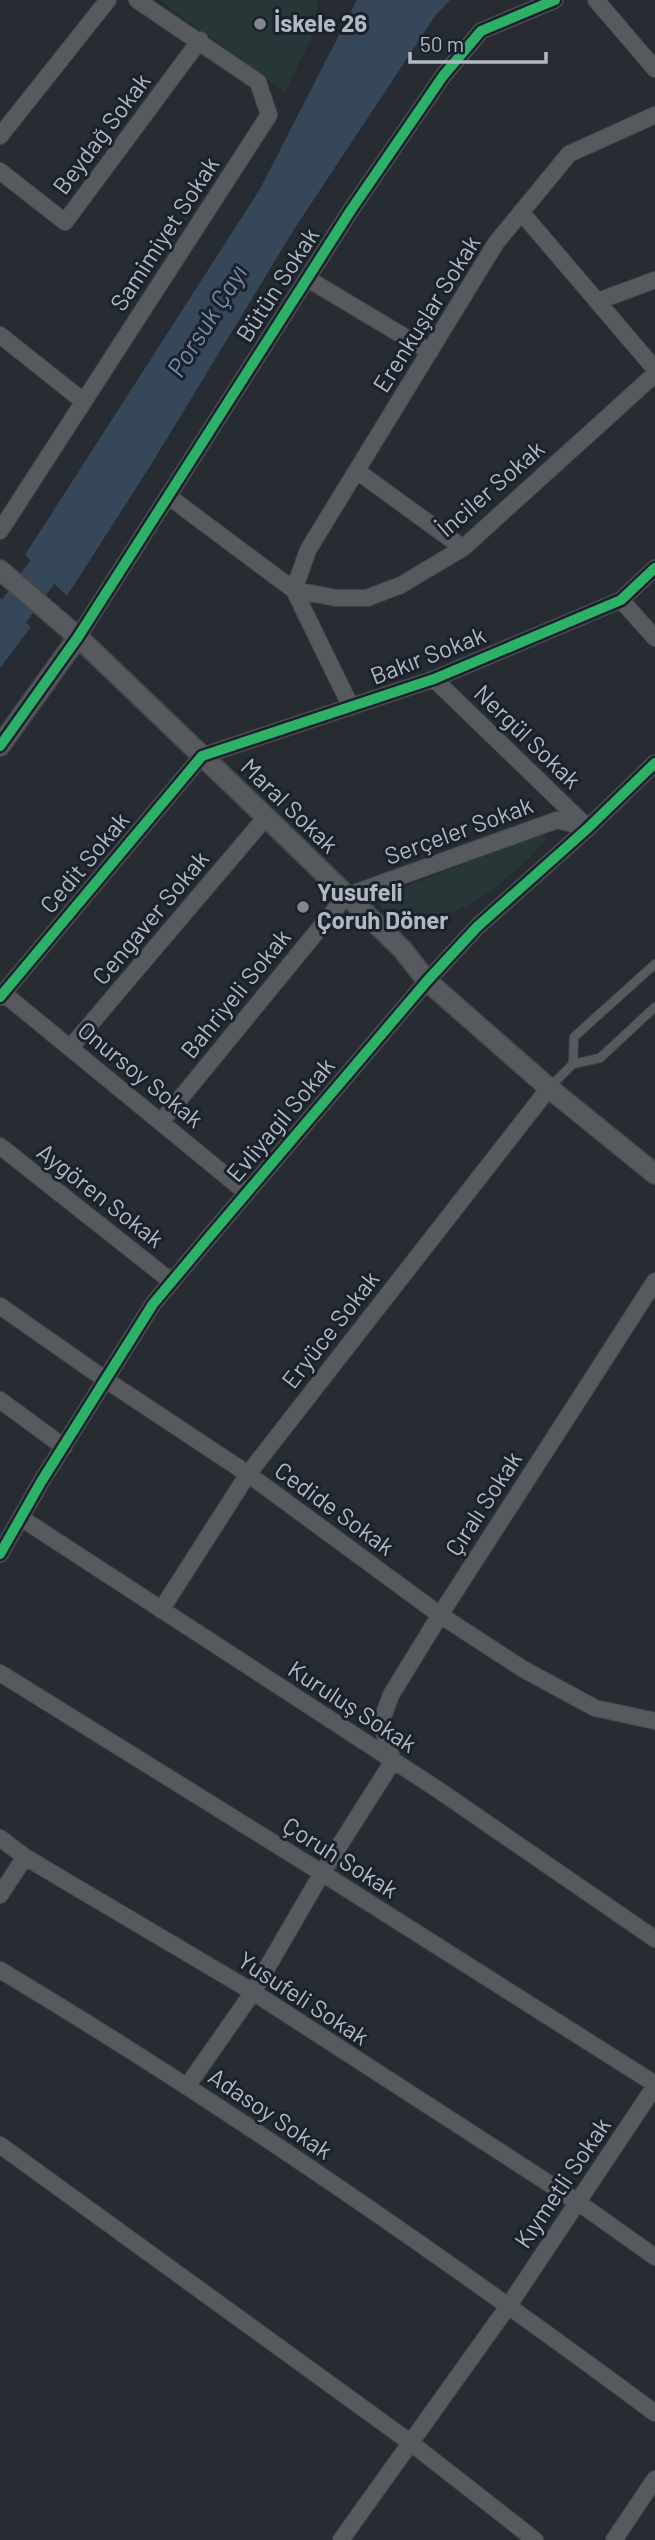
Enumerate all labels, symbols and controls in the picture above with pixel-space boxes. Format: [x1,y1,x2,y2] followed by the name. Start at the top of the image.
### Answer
[274,8,367,37] place label: İskele 26
[252,16,268,32] marker: İskele 26
[410,21,546,65] scale bar
[420,31,464,56] text: 50 m
[46,67,156,199] street label: Beydağ Sokak
[103,151,224,316] street label: Samimiyet Sokak
[229,222,324,347] street label: Bütün Sokak
[366,229,486,397] street label: Erenkuşlar Sokak
[159,258,252,382] water label: Porsuk Çayı
[430,433,550,542] street label: İnciler Sokak
[366,619,489,690] street label: Bakır Sokak
[469,678,587,794] street label: Nergül Sokak
[235,751,345,858] street label: Maral Sokak
[380,789,537,870] street label: Serçeler Sokak
[33,805,135,919] street label: Cedit Sokak
[85,844,214,990] street label: Cengaver Sokak
[317,877,449,934] place label: Yusufeli Çoruh Döner
[295,899,311,915] marker: Yusufeli Çoruh Döner
[174,923,296,1064] street label: Bahriyeli Sokak
[73,1015,209,1133] street label: Onursoy Sokak
[220,1051,340,1187] street label: Evliyagil Sokak
[32,1136,170,1253] street label: Aygören Sokak
[275,1265,385,1394] street label: Eryüce Sokak
[438,1445,527,1561] street label: Çıralı Sokak
[270,1455,400,1561] street label: Cedide Sokak
[283,1654,422,1758] street label: Kuruluş Sokak
[278,1810,404,1904] street label: Çoruh Sokak
[233,1945,375,2051] street label: Yusufeli Sokak
[204,2061,338,2165] street label: Adasoy Sokak
[507,2111,616,2253] street label: Kıymetli Sokak

